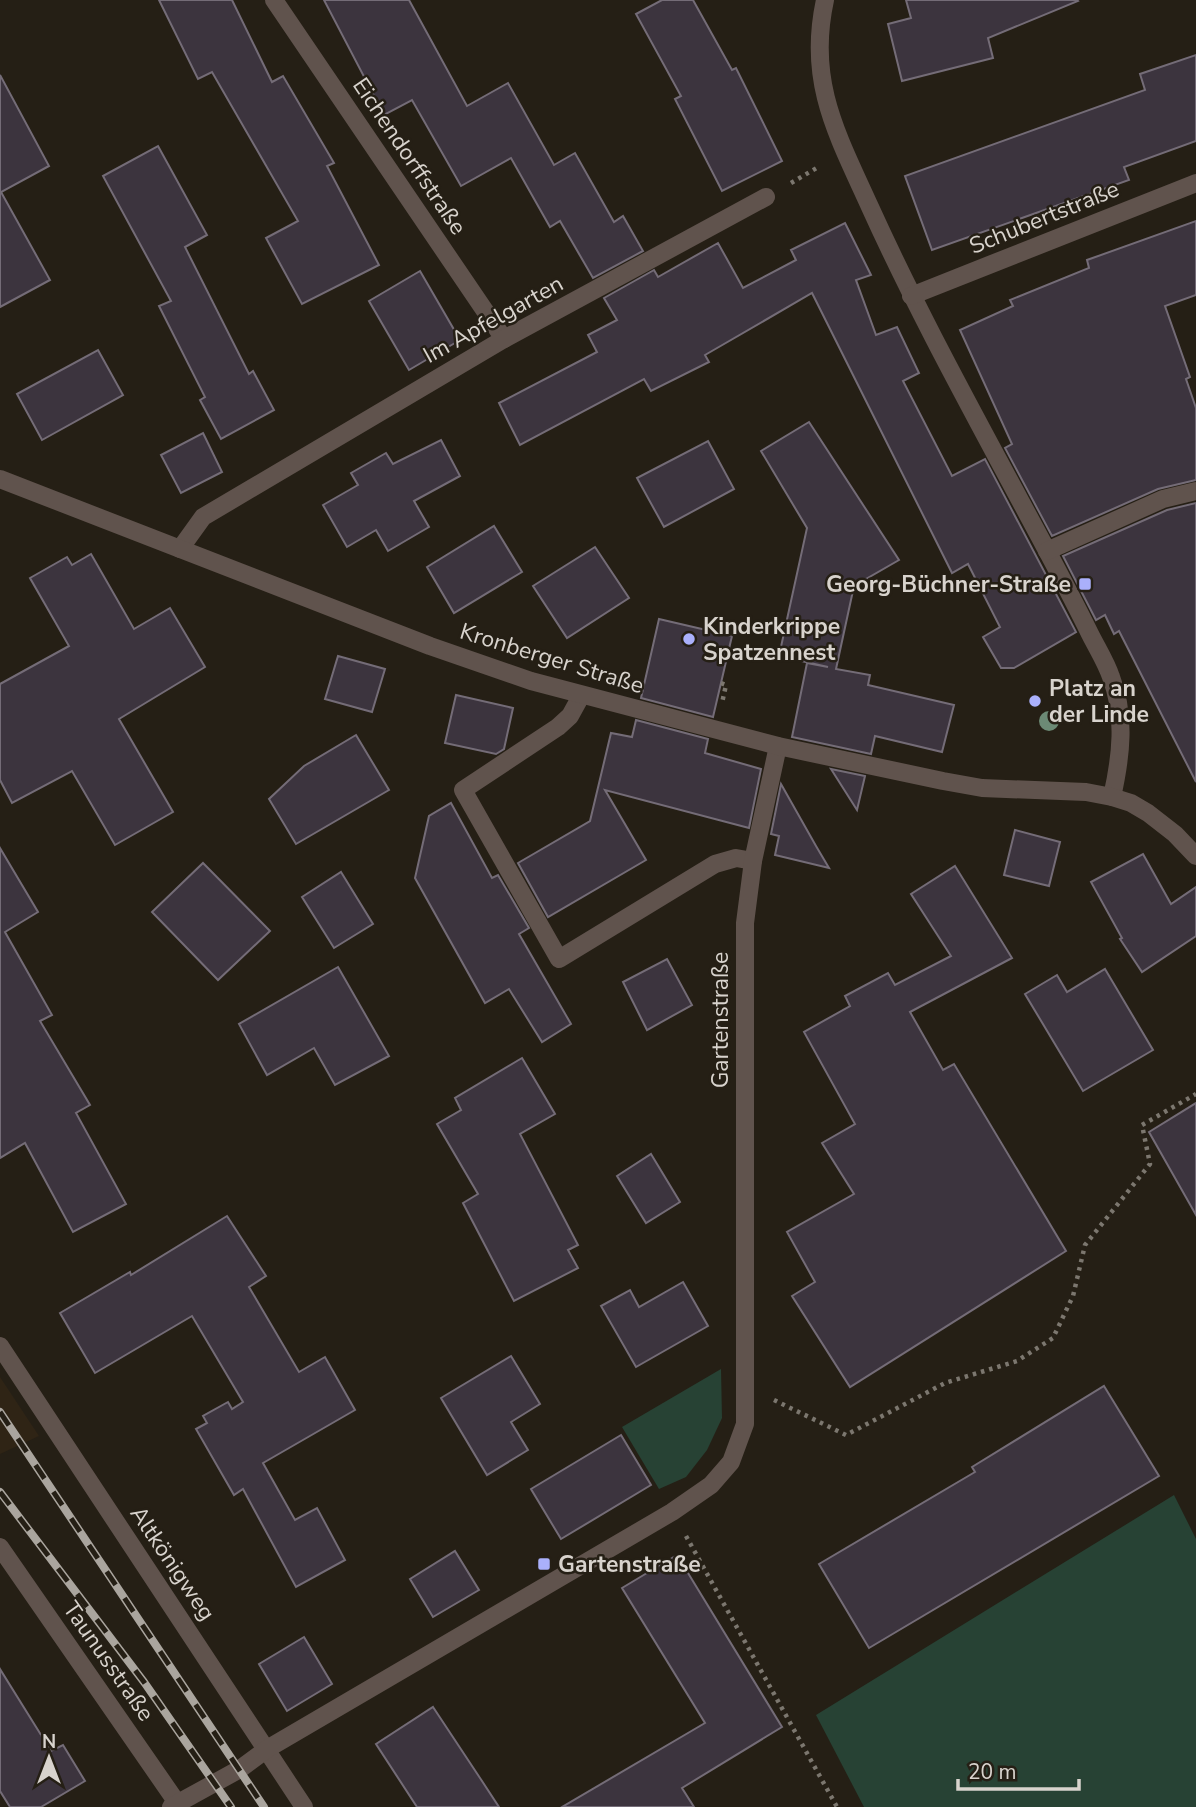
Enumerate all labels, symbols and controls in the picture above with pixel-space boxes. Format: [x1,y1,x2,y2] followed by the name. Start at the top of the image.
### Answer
[345,72,474,241] street label: Eichendorffstraße
[965,173,1124,262] street label: Schubertstraße
[418,268,569,371] street label: Im Apfelgarten
[826,569,1071,600] place label: Georg-Büchner-Straße
[1077,576,1093,592] marker: Georg-Büchner-Straße
[703,611,840,668] place label: Kinderkrippe Spatzennest
[456,616,648,701] street label: Kronberger Straße
[681,631,697,647] marker: Kinderkrippe Spatzennest
[1049,673,1149,730] place label: Platz an der Linde
[1027,693,1043,709] marker: Platz an der Linde
[705,952,736,1088] street label: Gartenstraße
[123,1500,222,1627] street label: Altkönigweg
[558,1549,701,1580] place label: Gartenstraße
[536,1556,552,1572] marker: Gartenstraße
[56,1595,161,1727] street label: Taunusstraße
[14,1723,84,1793] north arrow
[42,1729,56,1755] text: N
[958,1748,1079,1792] scale bar
[968,1758,1017,1786] text: 20 m

